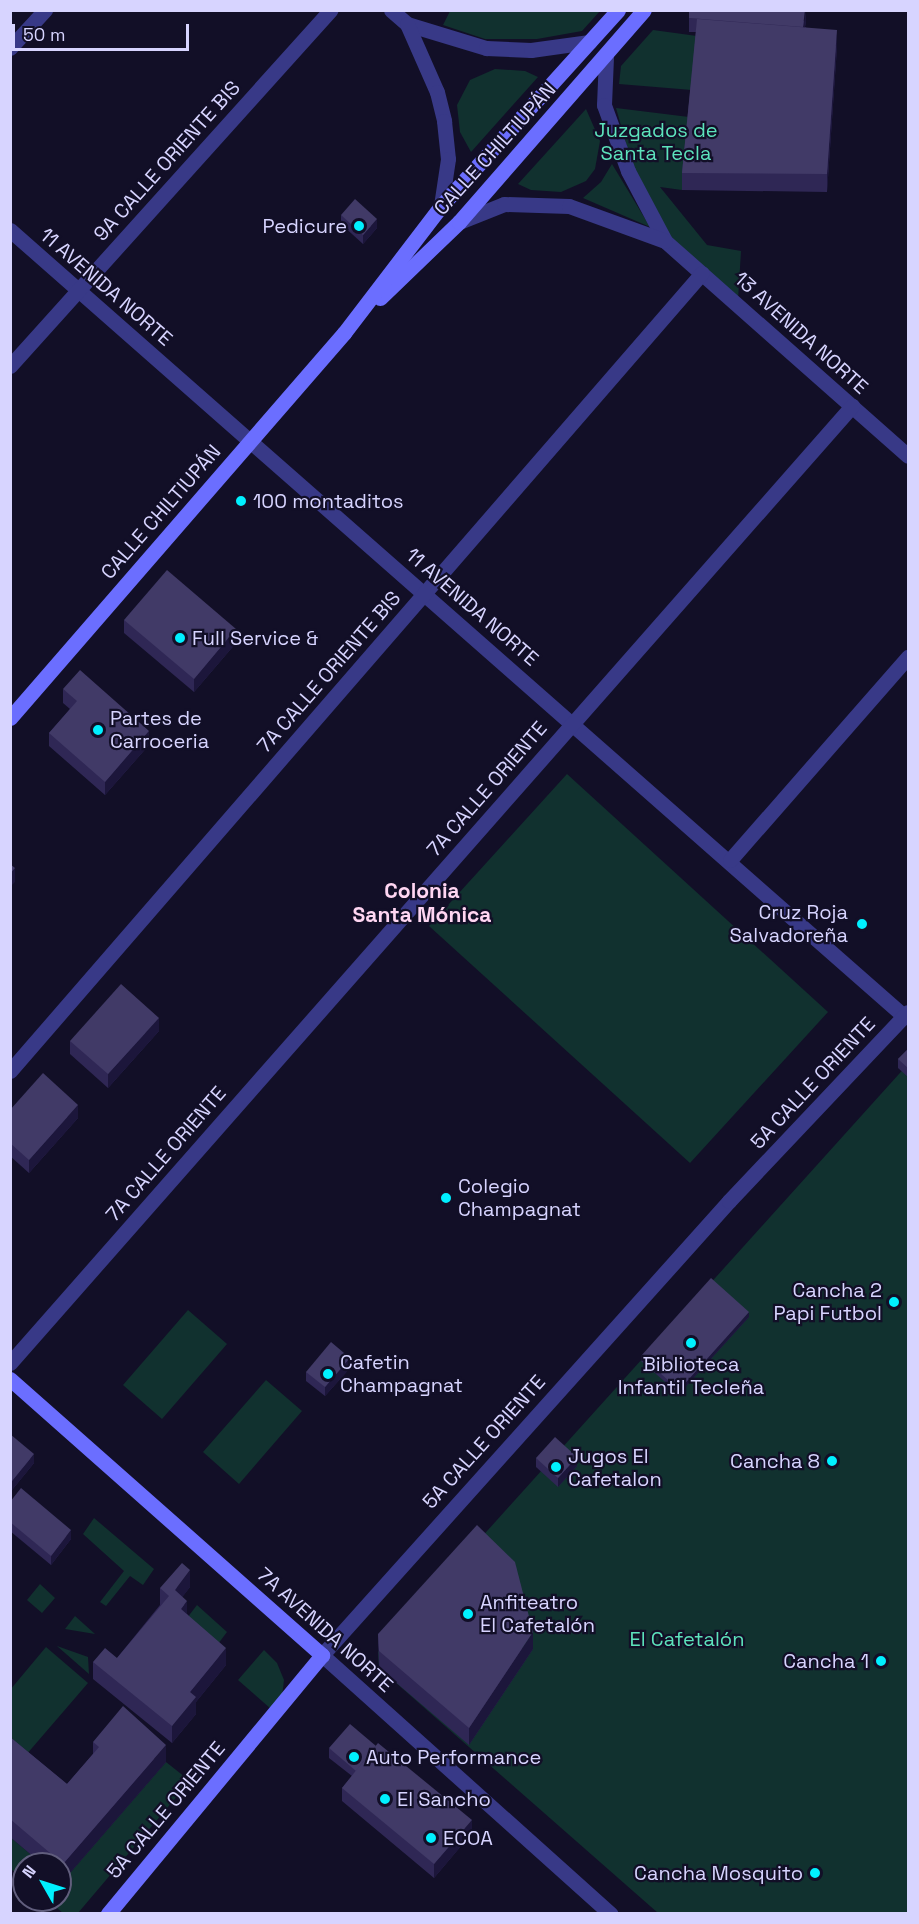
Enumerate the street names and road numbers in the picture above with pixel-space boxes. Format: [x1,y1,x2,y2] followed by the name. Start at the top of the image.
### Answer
[89,76,245,246] street label: 9A CALLE ORIENTE BIS
[429,78,561,220] street label: CALLE CHILTIUPÁN
[35,223,177,351] street label: 11 AVENIDA NORTE
[729,267,873,399] street label: 13 AVENIDA NORTE
[96,440,226,584] street label: CALLE CHILTIUPÁN
[401,543,543,671] street label: 11 AVENIDA NORTE
[252,586,406,758] street label: 7A CALLE ORIENTE BIS
[422,717,552,861] street label: 7A CALLE ORIENTE
[746,1012,880,1154] street label: 5A CALLE ORIENTE
[101,1082,231,1226] street label: 7A CALLE ORIENTE
[418,1370,550,1514] street label: 5A CALLE ORIENTE
[252,1562,398,1698] street label: 7A AVENIDA NORTE
[102,1737,230,1883] street label: 5A CALLE ORIENTE

